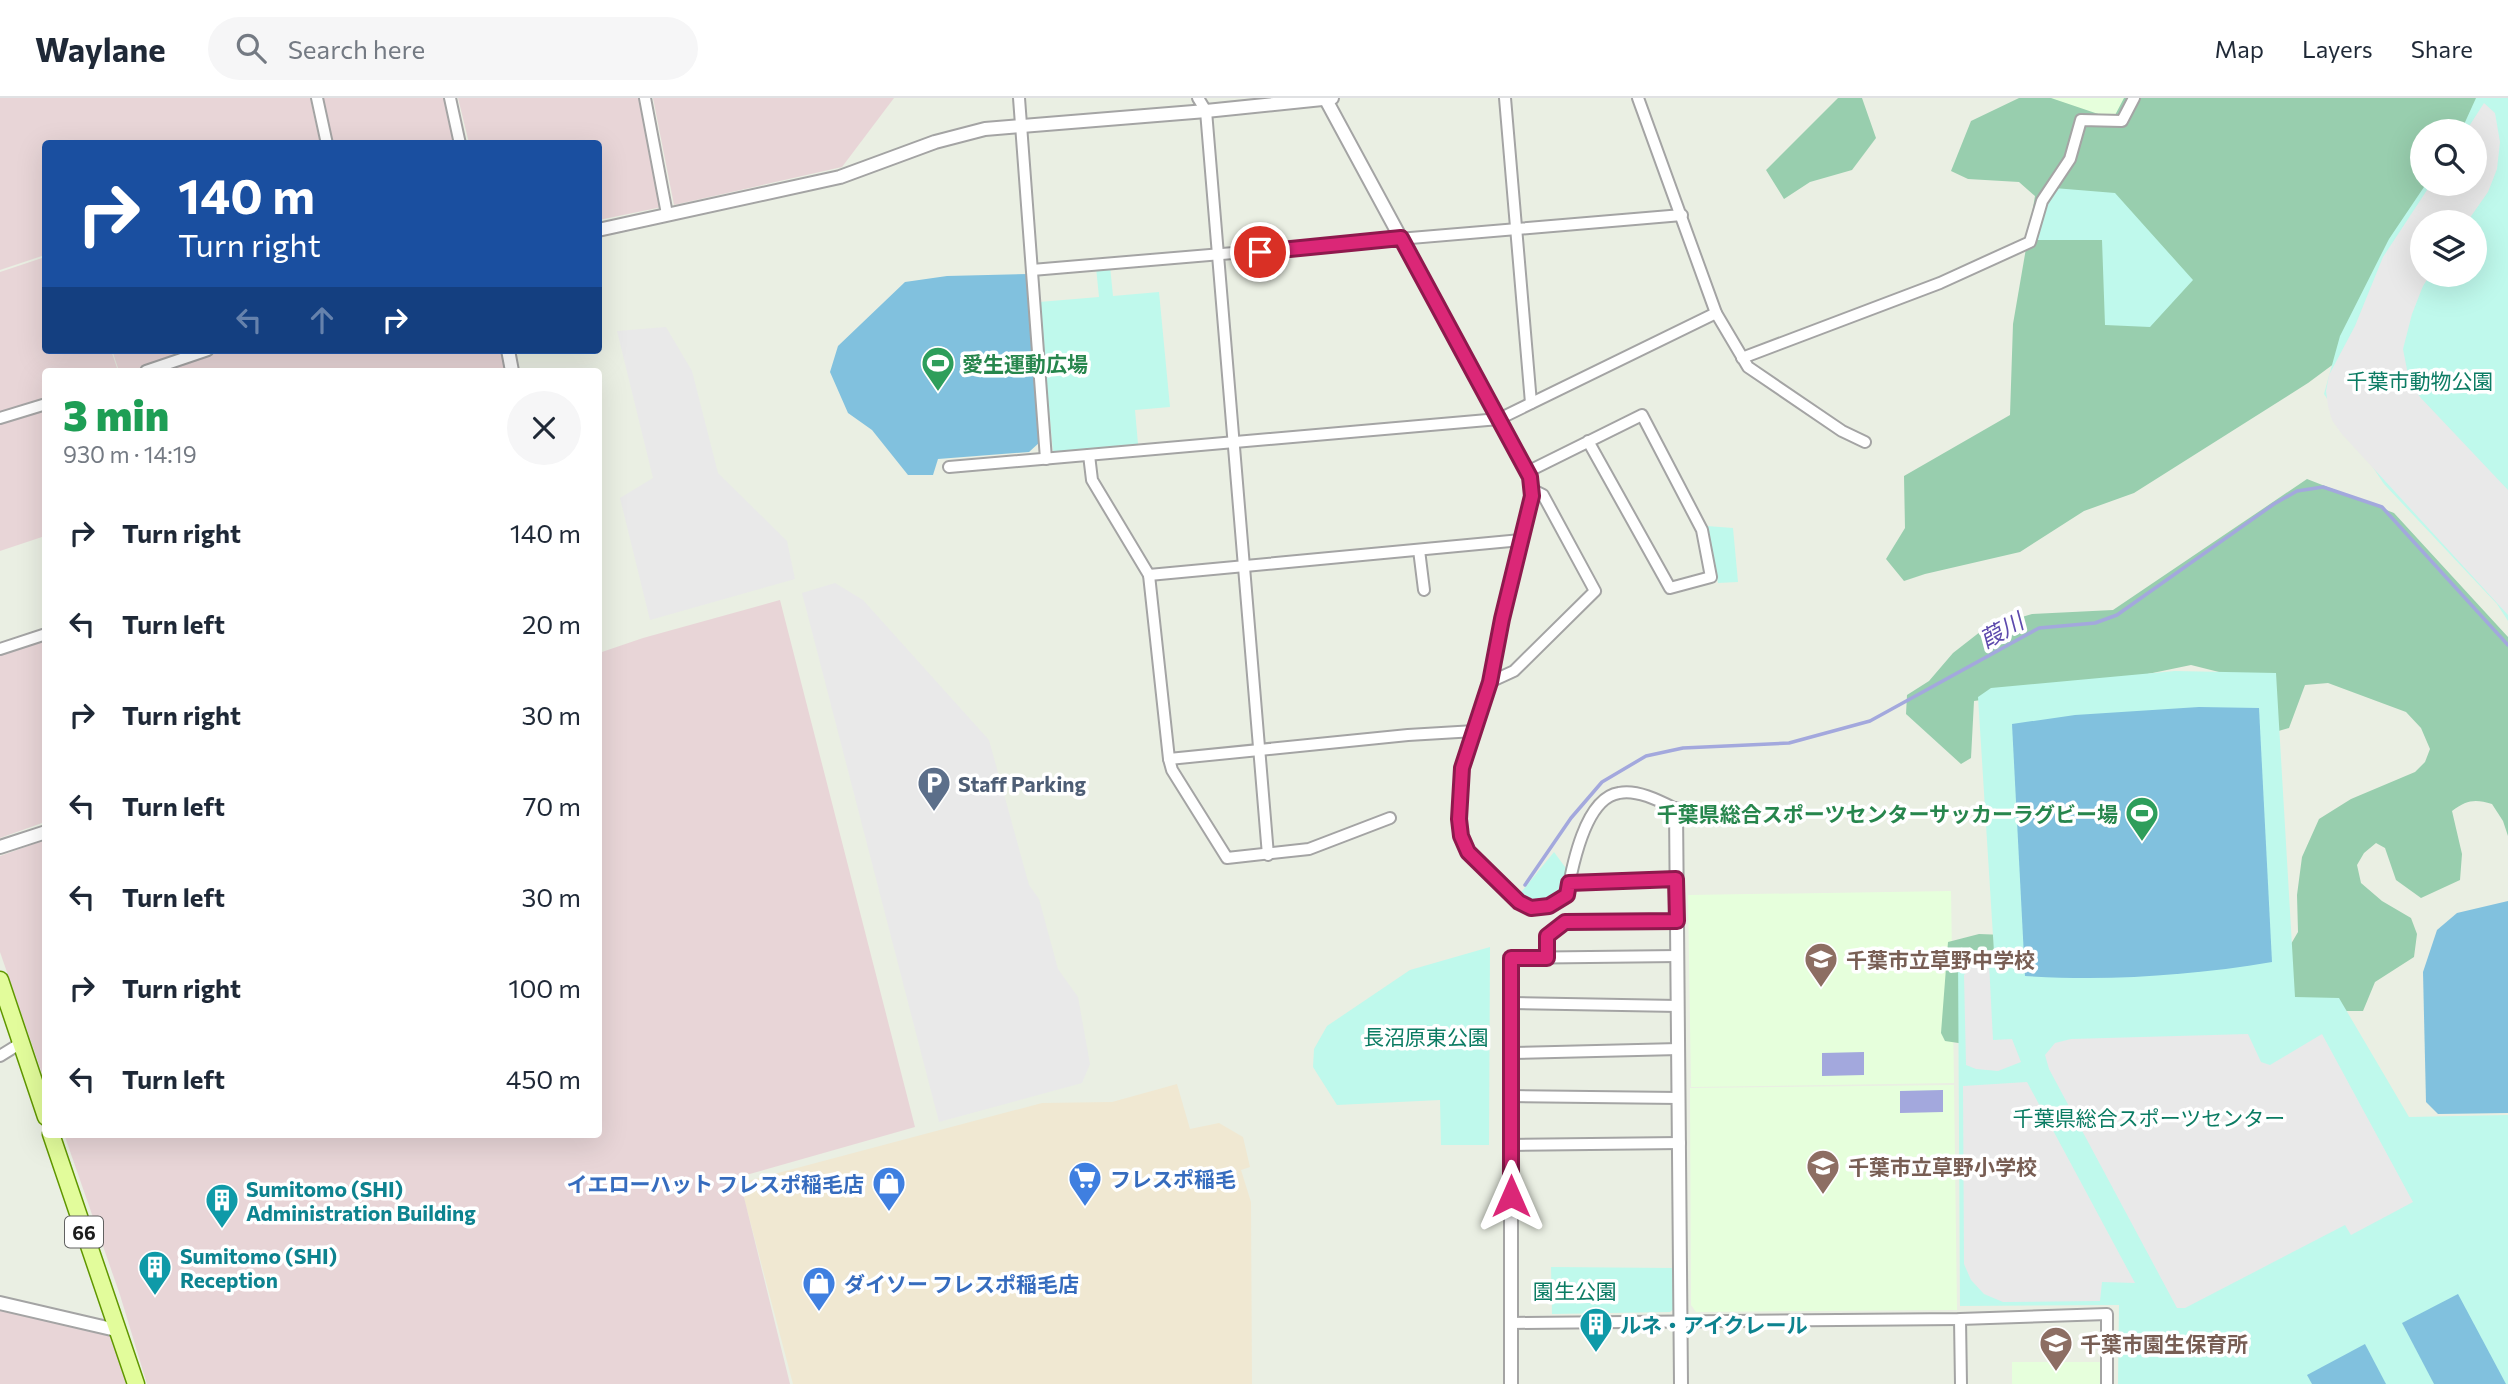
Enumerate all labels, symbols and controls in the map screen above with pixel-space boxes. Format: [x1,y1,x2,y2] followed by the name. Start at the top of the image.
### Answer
[208,17,698,80] search box
[35,28,166,69] text: Waylane
[232,29,270,67] icon: search
[288,33,425,64] text: Search here
[2215,34,2264,63] text: Map
[2302,34,2373,63] text: Layers
[2411,34,2473,63] text: Share
[2410,119,2487,287] map controls
[2410,119,2487,196] button: search
[178,164,315,224] text: 140 m
[63,168,154,259] icon: right
[2410,210,2487,287] button: layers
[1230,222,1290,282] pin
[178,224,321,264] text: Turn right
[1241,233,1279,271] icon: arrive
[230,301,268,339] icon: left
[303,301,341,339] icon: ahead
[376,301,414,339] icon: right
[919,344,957,393] sports icon: 愛生運動広場
[962,351,1088,376] place label: 愛生運動広場
[2347,368,2494,393] park label: 千葉市動物公園
[63,388,169,440] text: 3 min
[507,391,581,465] button: close
[63,440,197,468] text: 930 m · 14:19
[63,514,101,552] icon: right
[122,517,241,548] text: Turn right
[510,517,581,548] text: 140 m
[63,605,101,643] icon: left
[1974,605,2031,653] water label: 葭川
[122,608,225,639] text: Turn left
[522,608,581,639] text: 20 m
[63,696,101,734] icon: right
[122,699,241,730] text: Turn right
[522,699,581,730] text: 30 m
[915,764,953,813] parking icon: Staff Parking
[958,771,1086,796] place label: Staff Parking
[63,787,101,825] icon: left
[122,790,225,821] text: Turn left
[523,790,581,821] text: 70 m
[2123,794,2161,843] sports icon: 千葉県総合スポーツセンターサッカーラグビー場
[1657,801,2118,826] place label: 千葉県総合スポーツセンターサッカーラグビー場
[63,878,101,916] icon: left
[122,881,225,912] text: Turn left
[522,881,581,912] text: 30 m
[1802,940,1840,989] school or university icon: 千葉市立草野中学校
[1846,947,2035,972] place label: 千葉市立草野中学校
[63,969,101,1007] icon: right
[122,972,241,1003] text: Turn right
[508,972,581,1003] text: 100 m
[1363,1024,1489,1049] park label: 長沼原東公園
[63,1060,101,1098] icon: left
[122,1063,225,1094] text: Turn left
[506,1063,581,1094] text: 450 m
[2013,1105,2285,1130] park label: 千葉県総合スポーツセンター
[1804,1147,1842,1196] school or university icon: 千葉市立草野小学校
[1848,1154,2037,1179] place label: 千葉市立草野小学校
[1066,1159,1104,1208] supermarket icon: フレスポ稲毛
[1474,1159,1548,1233] position arrow
[870,1164,908,1213] shop icon: イエローハット フレスポ稲毛店
[1110,1166,1236,1191] place label: フレスポ稲毛
[567,1171,864,1196] place label: イエローハット フレスポ稲毛店
[246,1176,476,1225] place label: Sumitomo (SHI) Administration Building
[203,1181,241,1230] building icon: Sumitomo (SHI) Administration Building
[65,1216,103,1248] road number: 66
[180,1243,337,1292] place label: Sumitomo (SHI) Reception
[136,1248,174,1297] building icon: Sumitomo (SHI) Reception
[800,1264,838,1313] shop icon: ダイソー フレスポ稲毛店
[844,1271,1079,1296] place label: ダイソー フレスポ稲毛店
[1533,1278,1617,1303] park label: 園生公園
[1577,1305,1615,1354] building icon: ルネ・アイクレール
[1620,1312,1808,1337] place label: ルネ・アイクレール
[2037,1324,2075,1373] school or university icon: 千葉市園生保育所
[2080,1331,2248,1356] place label: 千葉市園生保育所

